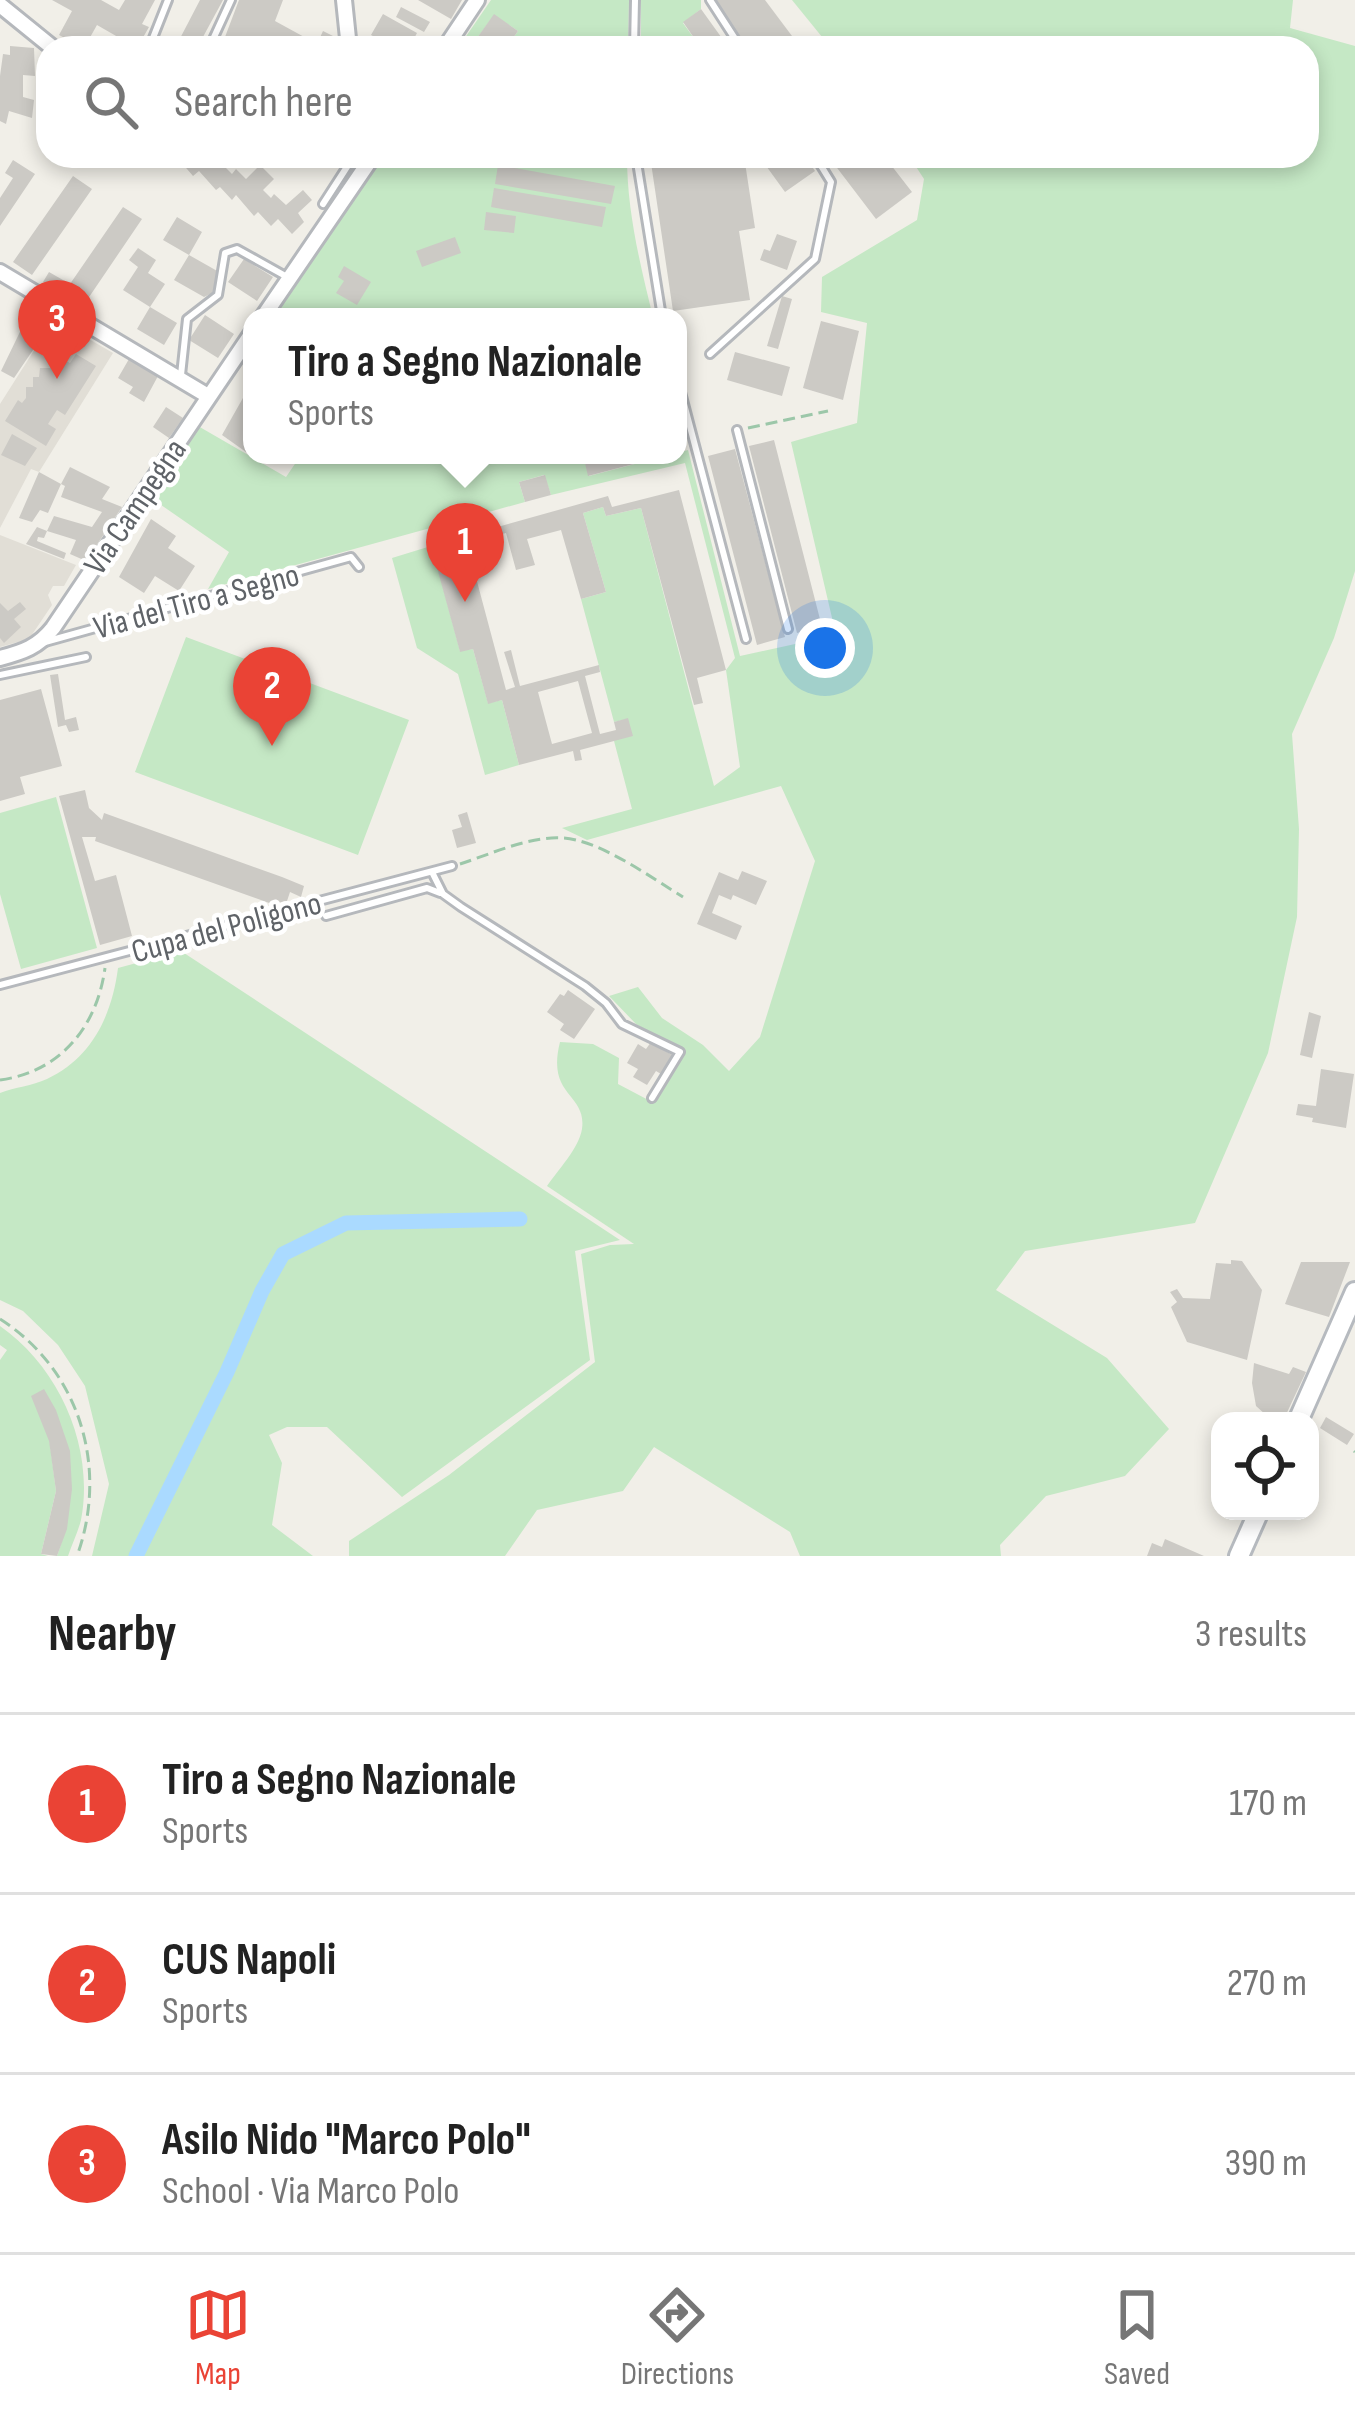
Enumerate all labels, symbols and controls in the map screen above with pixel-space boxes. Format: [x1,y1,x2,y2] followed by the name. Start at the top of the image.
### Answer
[36,36,1319,168] search box
[78,69,144,135] icon: search
[174,75,353,130] text: Search here
[18,280,96,379] pin: 3
[243,308,687,464] popup
[288,335,642,390] text: Tiro a Segno Nazionale
[288,390,374,437] text: Sports
[76,432,196,583] street label: Via Campegna
[426,503,504,602] pin: 1
[89,555,304,649] street label: Via del Tiro a Segno
[795,618,855,678] your location
[233,647,311,746] pin: 2
[127,883,326,972] street label: Cupa del Poligono
[1211,1412,1319,1520] map controls
[1211,1412,1319,1520] button: locate
[48,1604,177,1665] text: Nearby
[1195,1611,1307,1658] text: 3 results
[162,1753,517,1808] text: Tiro a Segno Nazionale
[79,1780,95,1827] text: 1
[1229,1780,1307,1827] text: 170 m
[162,1808,248,1855] text: Sports
[162,1933,336,1988] text: CUS Napoli
[78,1960,96,2007] text: 2
[1227,1960,1307,2007] text: 270 m
[162,1988,248,2035] text: Sports
[162,2113,531,2168] text: Asilo Nido "Marco Polo"
[78,2140,96,2187] text: 3
[1225,2140,1307,2187] text: 390 m
[162,2168,459,2215] text: School · Via Marco Polo
[185,2282,251,2394] tab: Map
[621,2282,734,2394] tab: Directions
[1104,2282,1170,2394] tab: Saved

